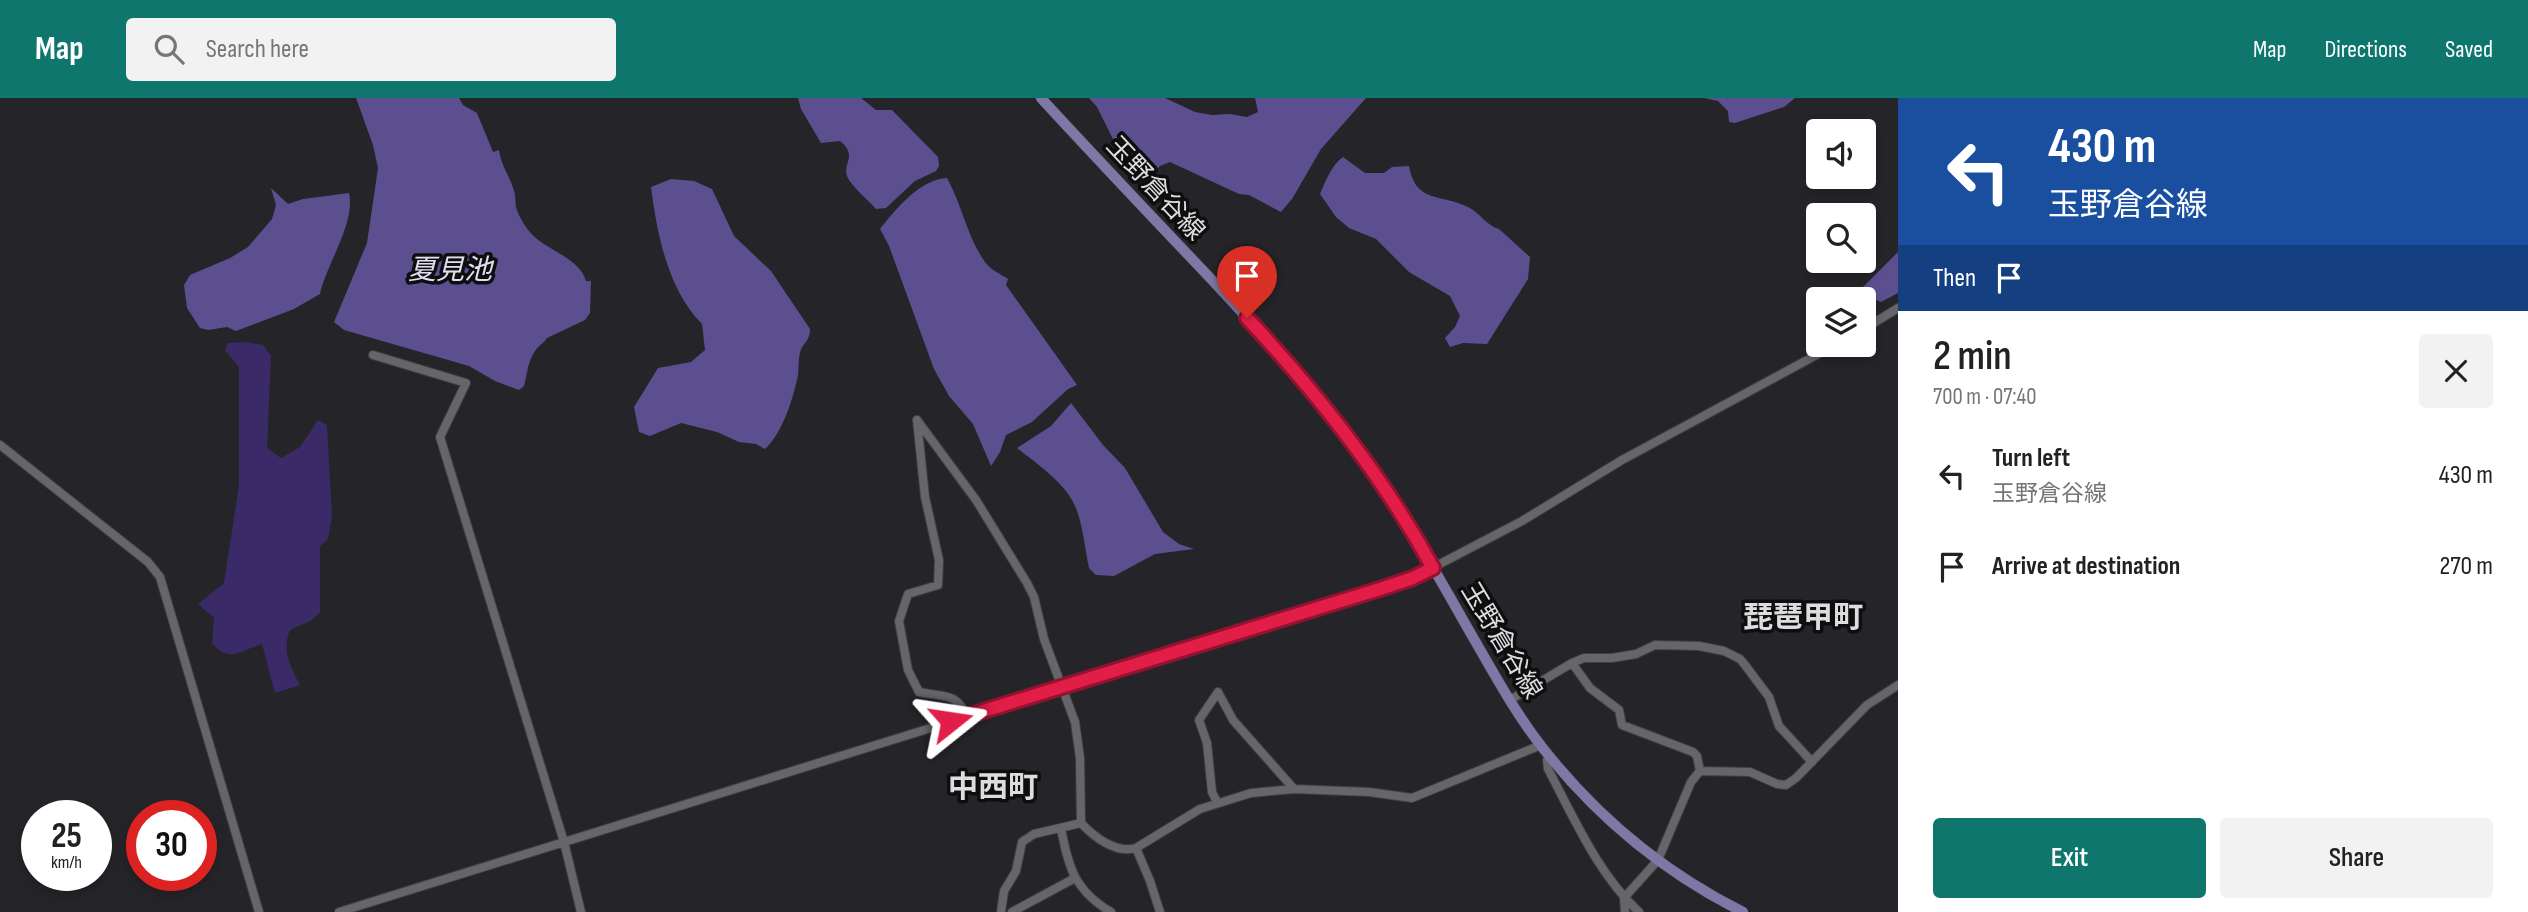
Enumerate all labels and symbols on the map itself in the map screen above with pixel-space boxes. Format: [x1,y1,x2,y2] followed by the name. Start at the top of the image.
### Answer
[1099,131,1211,247] street label: 玉野倉谷線
[1217,246,1277,318] pin
[408,254,495,287] water label: 夏見池
[1454,577,1548,705] street label: 玉野倉谷線
[1743,600,1863,636] district label: 琵琶甲町
[914,684,988,758] position arrow
[948,770,1038,806] district label: 中西町
[126,800,217,891] speed limit sign: 30

